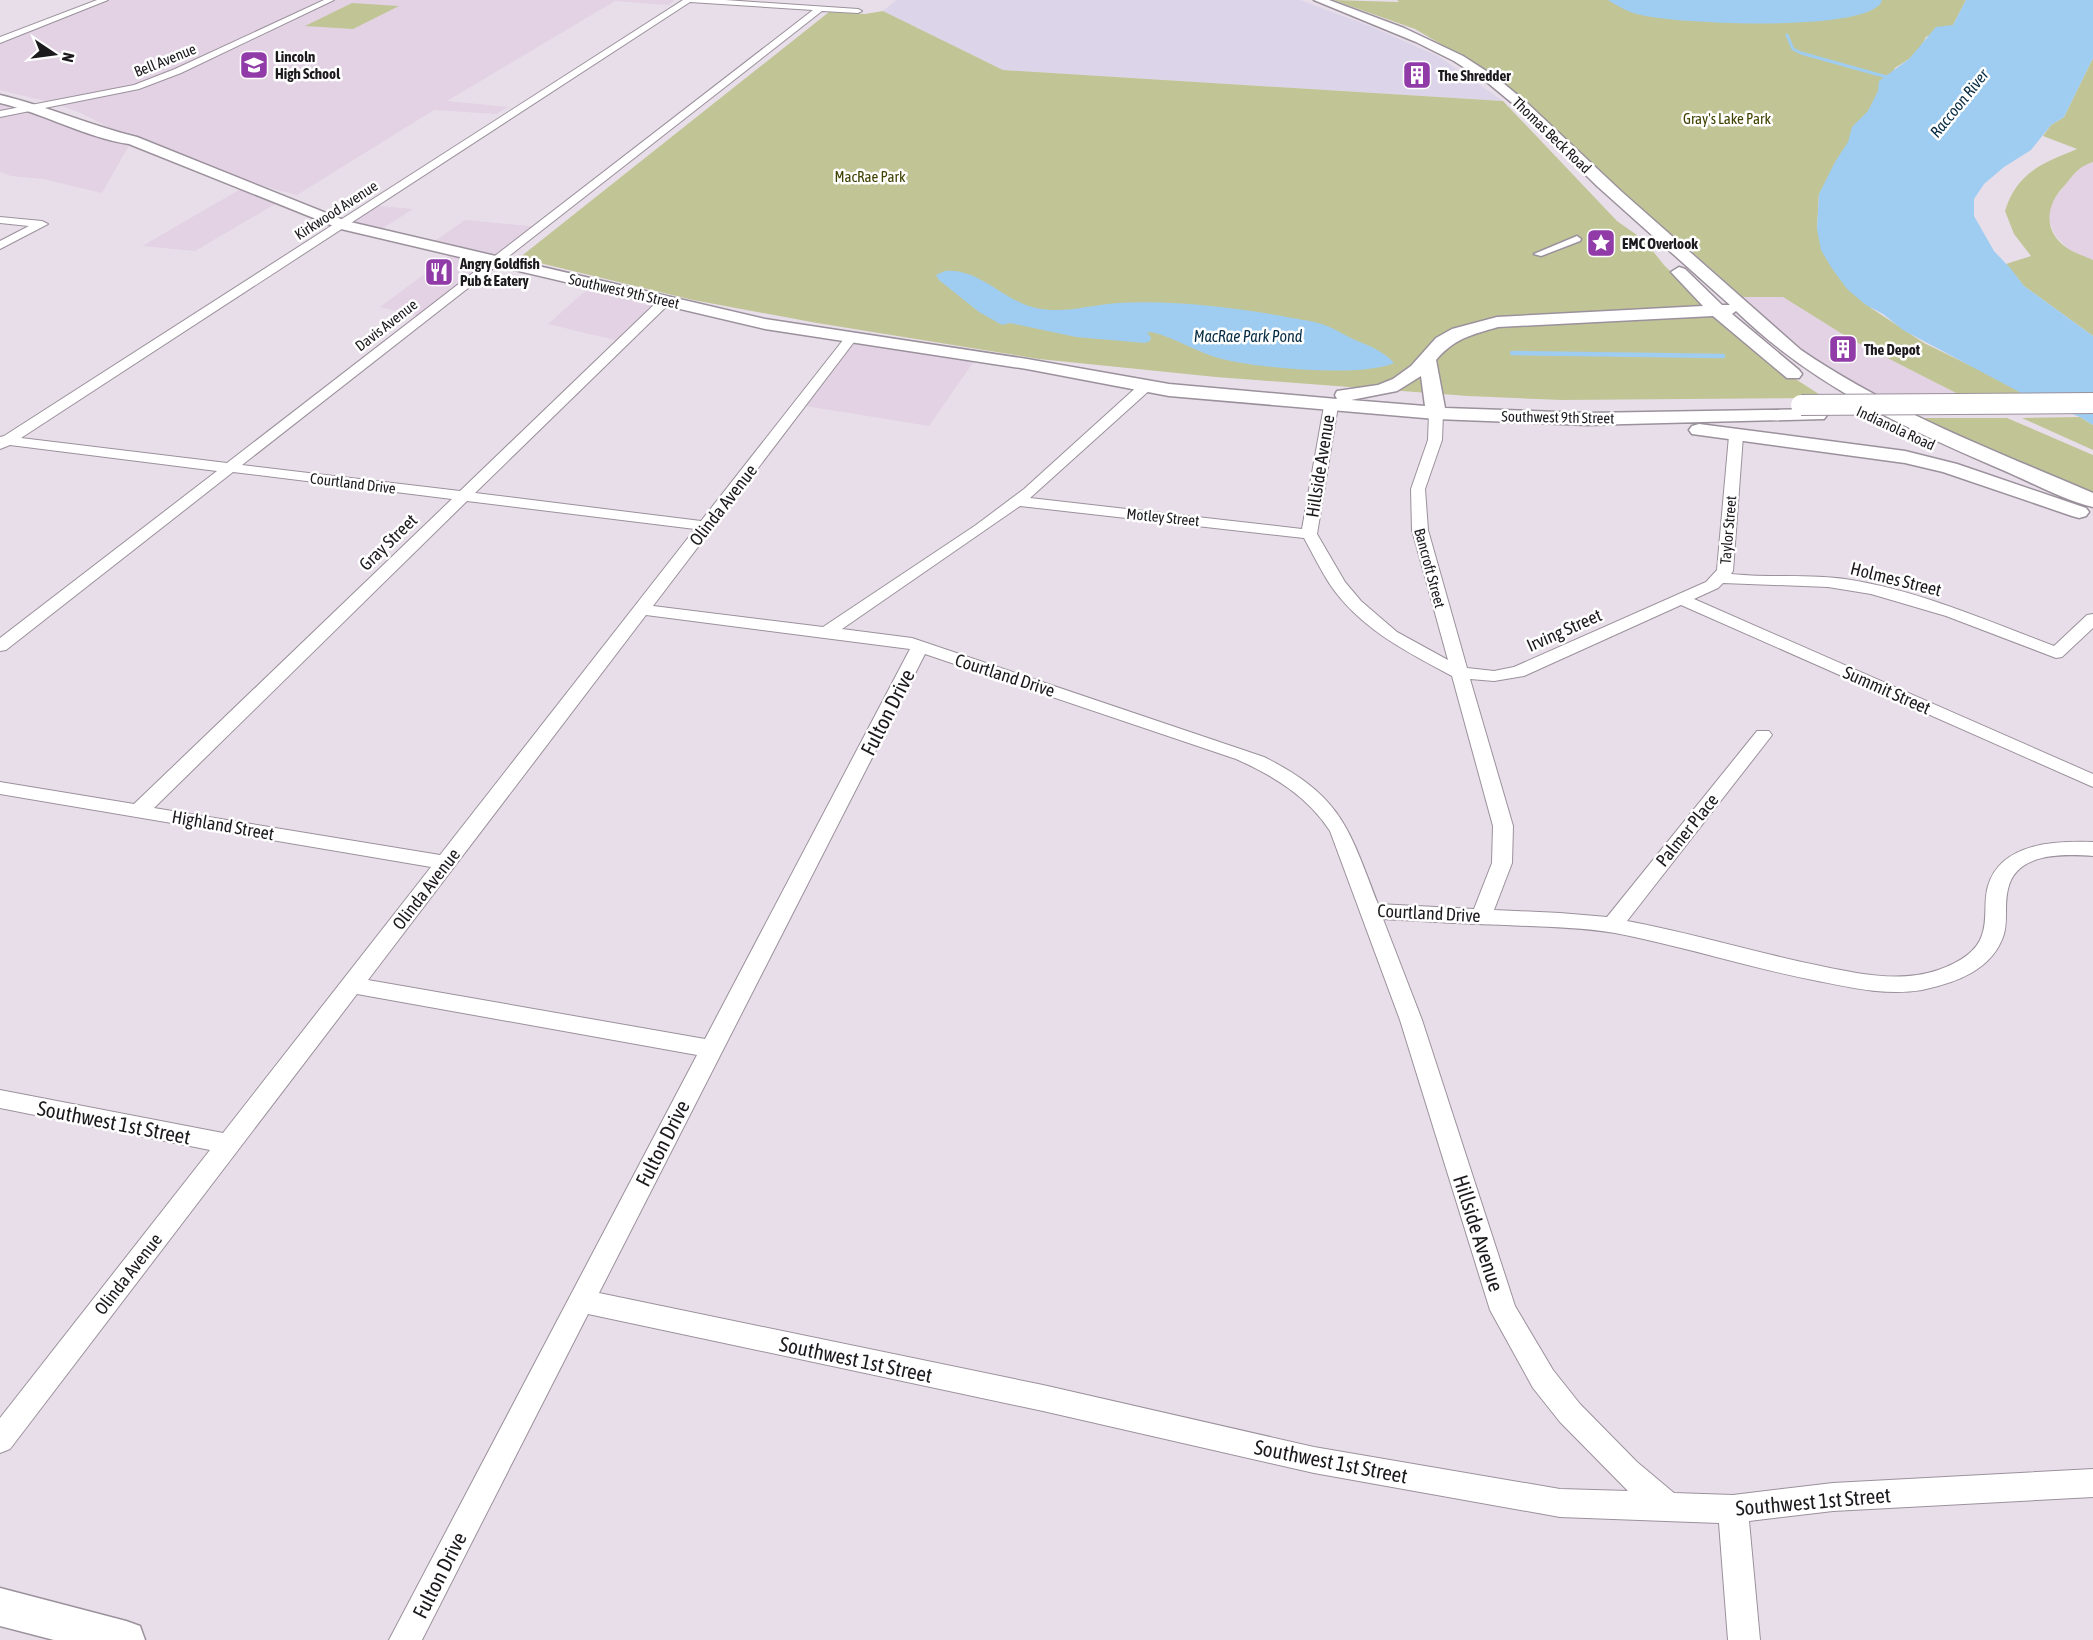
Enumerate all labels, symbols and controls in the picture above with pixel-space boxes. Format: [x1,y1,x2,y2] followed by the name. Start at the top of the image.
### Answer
[24,24,84,84] north arrow
[131,40,199,80] street label: Bell Avenue
[275,48,341,82] place label: Lincoln High School
[238,49,270,81] school or university icon: Lincoln High School
[59,51,78,64] text: N
[1401,59,1433,91] building icon: The Shredder
[1926,64,1993,141] water label: Raccoon River
[1438,67,1511,84] place label: The Shredder
[1509,93,1595,177] street label: Thomas Beck Road
[1683,110,1771,127] park label: Gray's Lake Park
[835,168,906,185] park label: MacRae Park
[291,177,381,243] street label: Kirkwood Avenue
[1585,227,1617,259] place icon: EMC Overlook
[1622,235,1698,252] place label: EMC Overlook
[459,255,540,289] place label: Angry Goldfish Pub & Eatery
[423,256,455,288] restaurant icon: Angry Goldfish Pub & Eatery
[567,270,681,312] street label: Southwest 9th Street
[352,295,420,354] street label: Davis Avenue
[1194,327,1303,345] water label: MacRae Park Pond
[1827,333,1859,365] building icon: The Depot
[1864,341,1921,358] place label: The Depot
[1854,402,1938,454] street label: Indianola Road
[1501,408,1615,426] street label: Southwest 9th Street
[1302,413,1338,519] street label: Hillside Avenue
[685,460,761,550] street label: Olinda Avenue
[309,469,397,497] street label: Courtland Drive
[1717,495,1739,565] street label: Taylor Street
[1126,505,1200,529] street label: Motley Street
[355,509,421,575] street label: Gray Street
[1411,526,1449,610] street label: Bancroft Street
[1848,558,1944,600] street label: Holmes Street
[1523,604,1605,656] street label: Irving Street
[953,649,1057,701] street label: Courtland Drive
[1840,661,1934,719] street label: Summit Street
[855,665,919,759] street label: Fulton Drive
[1651,789,1723,871] street label: Palmer Place
[170,806,276,844] street label: Highland Street
[388,844,464,934] street label: Olinda Avenue
[1377,900,1481,926] street label: Courtland Drive
[35,1095,193,1149] street label: Southwest 1st Street
[630,1096,694,1190] street label: Fulton Drive
[1449,1172,1509,1294] street label: Hillside Avenue
[90,1229,166,1319] street label: Olinda Avenue
[777,1331,935,1387] street label: Southwest 1st Street
[1252,1434,1410,1488] street label: Southwest 1st Street
[1734,1482,1892,1520] street label: Southwest 1st Street
[407,1528,471,1622] street label: Fulton Drive

